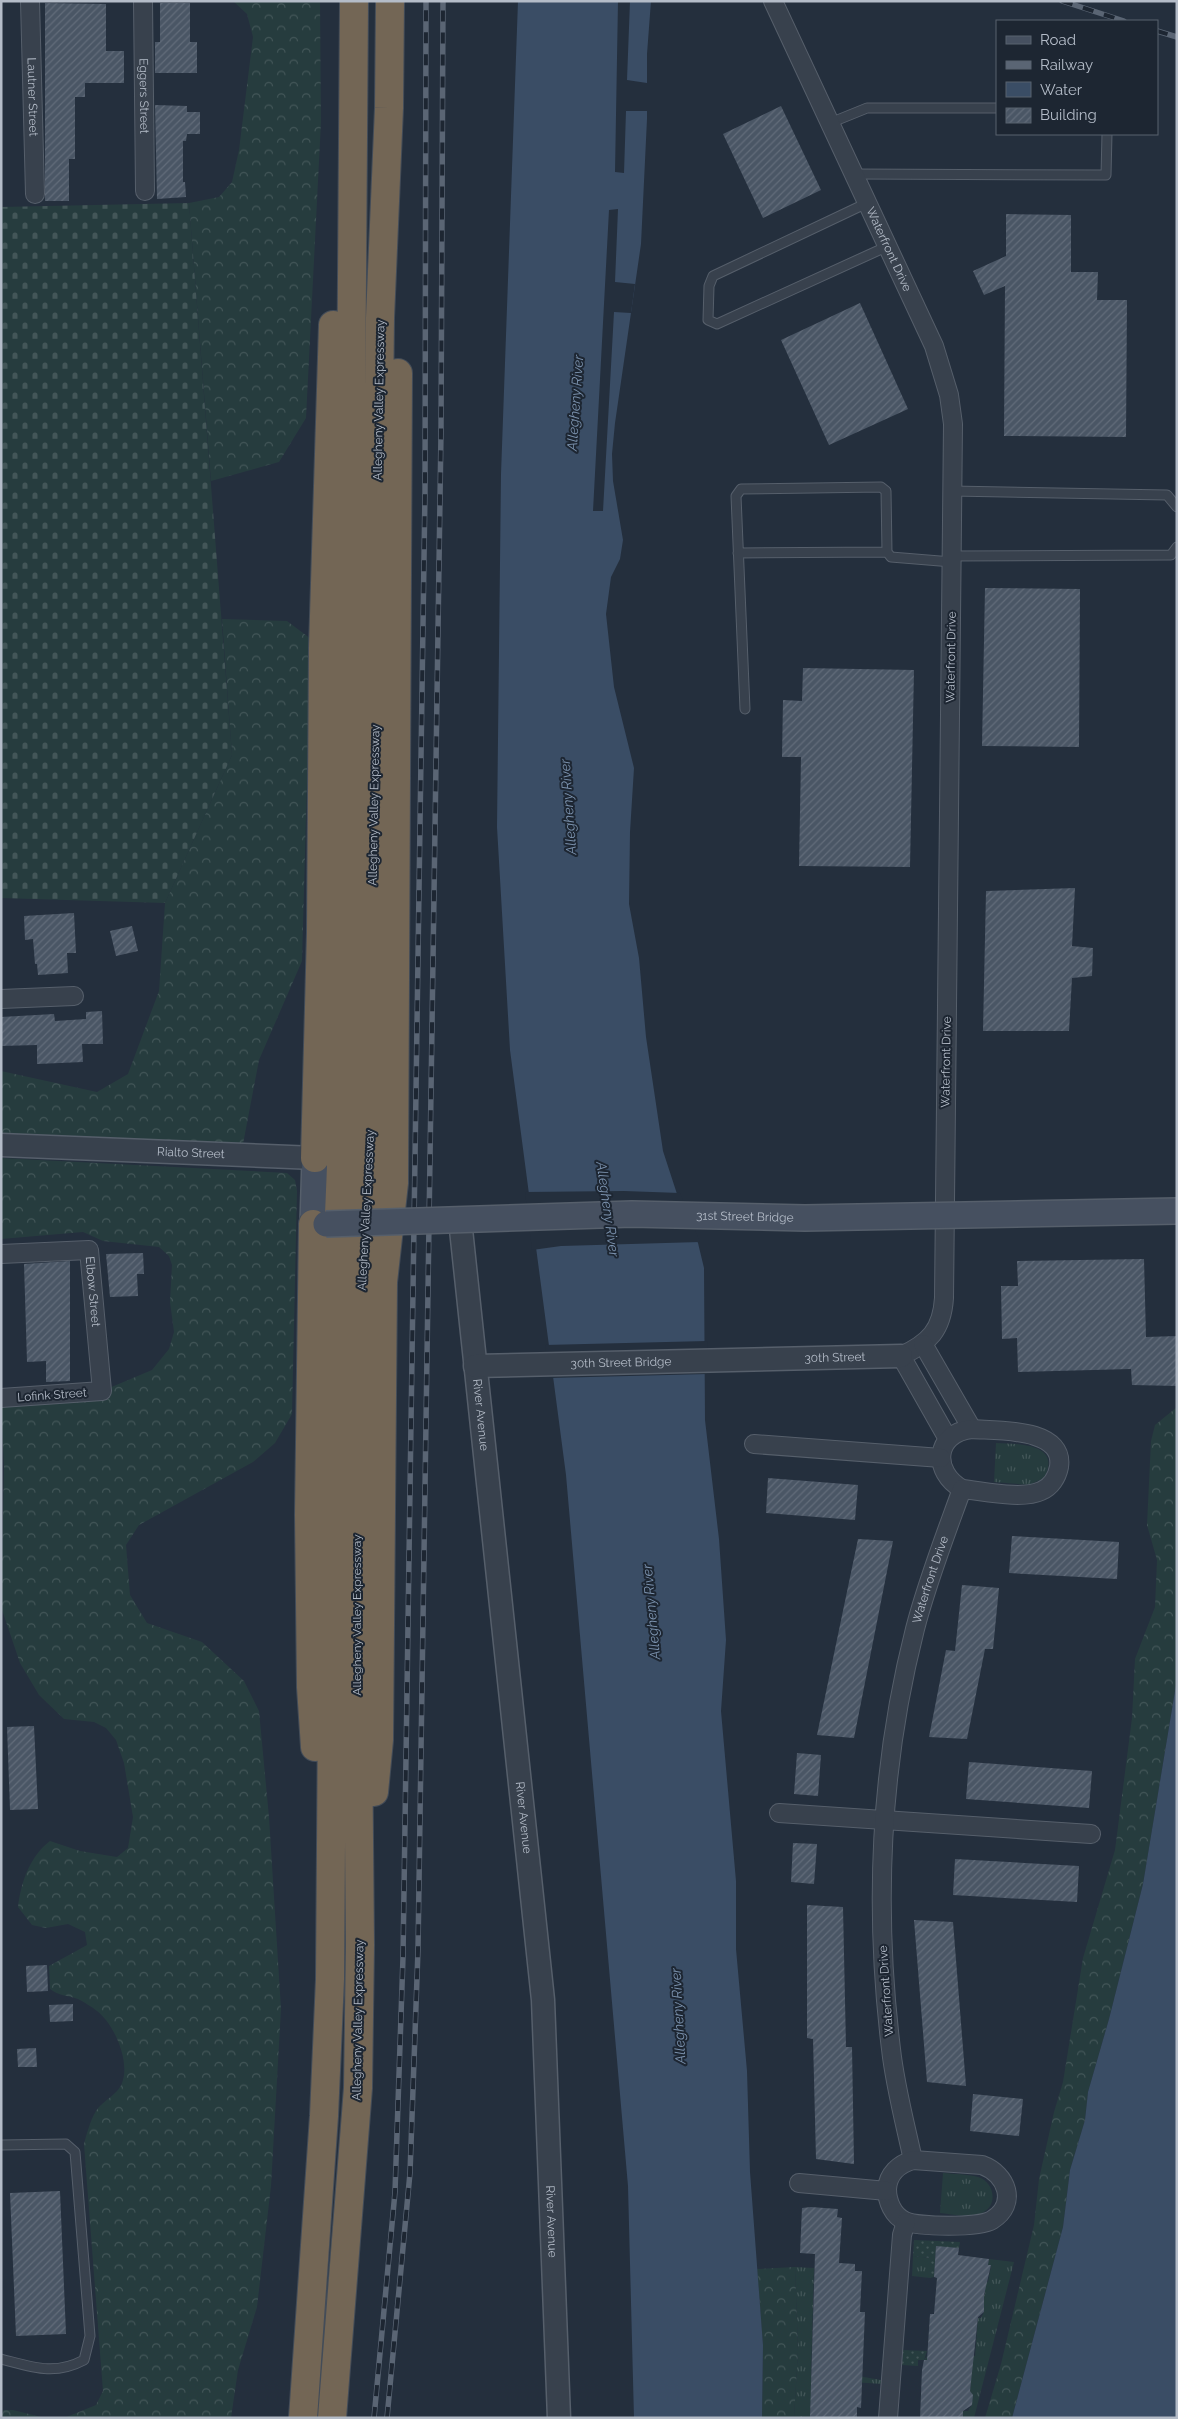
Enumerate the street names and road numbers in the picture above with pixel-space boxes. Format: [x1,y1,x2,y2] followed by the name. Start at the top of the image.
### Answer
[24,57,41,137] street label: Lautner Street
[137,58,151,134] street label: Eggers Street
[863,205,915,294] street label: Waterfront Drive
[371,319,387,481] street label: Allegheny Valley Expressway
[943,611,959,703] street label: Waterfront Drive
[366,724,382,886] street label: Allegheny Valley Expressway
[938,1016,954,1108] street label: Waterfront Drive
[355,1129,377,1291] street label: Allegheny Valley Expressway
[157,1144,225,1161] street label: Rialto Street
[696,1208,794,1225] street label: 31st Street Bridge
[83,1256,103,1328] street label: Elbow Street
[804,1350,866,1365] street label: 30th Street
[570,1354,672,1371] street label: 30th Street Bridge
[470,1378,492,1452] street label: River Avenue
[17,1386,87,1404] street label: Lofink Street
[350,1534,364,1696] street label: Allegheny Valley Expressway
[910,1534,951,1625] street label: Waterfront Drive
[513,1781,534,1854] street label: River Avenue
[350,1939,366,2101] street label: Allegheny Valley Expressway
[876,1945,896,2037] street label: Waterfront Drive
[543,2185,560,2258] street label: River Avenue

